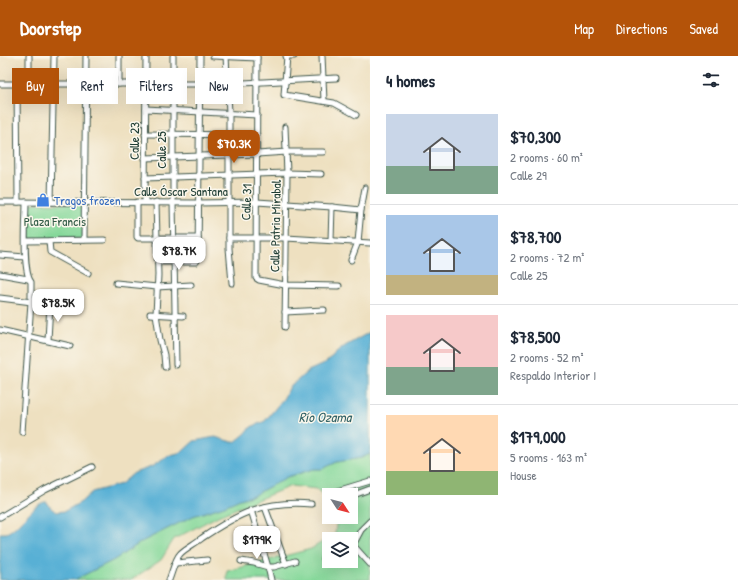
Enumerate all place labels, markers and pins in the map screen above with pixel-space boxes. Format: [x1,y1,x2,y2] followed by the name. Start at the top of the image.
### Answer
[201,130,267,164] pin: $70.3K
[54,191,121,209] place label: Tragos frozen
[35,192,51,208] shop icon: Tragos frozen
[146,237,212,271] pin: $78.7K
[25,289,91,323] pin: $78.5K
[229,526,285,560] pin: $179K

